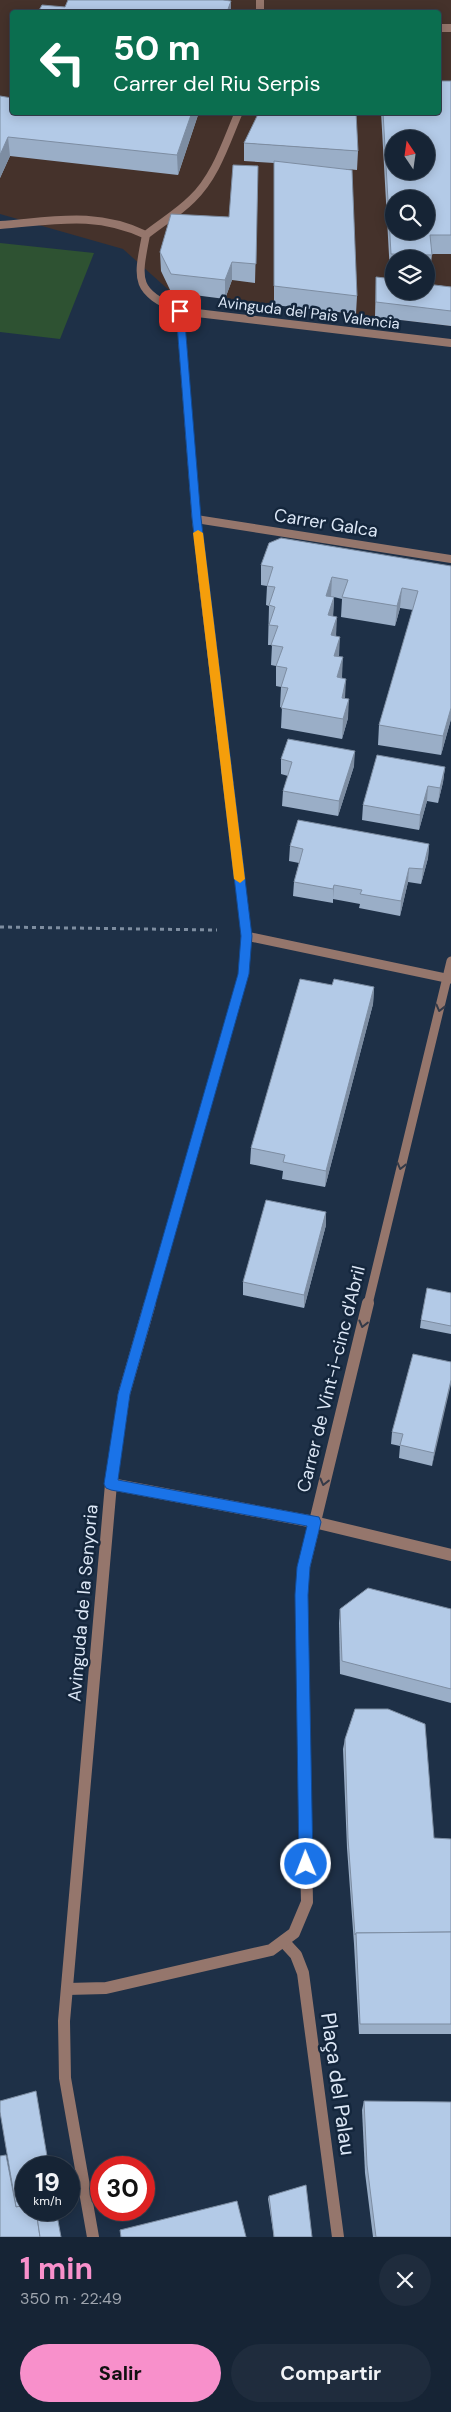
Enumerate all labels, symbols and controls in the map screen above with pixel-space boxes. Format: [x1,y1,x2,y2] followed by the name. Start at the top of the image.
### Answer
[113,25,201,71] text: 50 m
[30,30,95,95] icon: left
[113,69,320,98] text: Carrer del Riu Serpis
[385,130,435,180] north arrow
[385,130,435,300] map controls
[385,190,435,240] button: search
[385,250,435,300] button: layers
[159,290,201,332] pin
[217,292,401,334] street label: Avinguda del Pais Valencia
[166,297,194,325] icon: arrive
[272,503,380,543] street label: Carrer Galca
[435,1004,446,1013] one-way arrow
[396,1162,407,1171] one-way arrow
[291,1263,371,1495] street label: Carrer de Vint-i-cinc d'Abril
[358,1319,368,1327] one-way arrow
[319,1477,330,1486] one-way arrow
[62,1504,104,1702] street label: Avinguda de la Senyoria
[279,1837,331,1889] position arrow
[314,2011,362,2157] street label: Plaça del Palau
[90,2156,155,2221] speed limit sign: 30
[35,2166,60,2199] text: 19
[33,2193,62,2209] text: km/h
[20,2249,93,2288] text: 1 min
[379,2254,431,2306] button: close
[20,2288,122,2309] text: 350 m · 22:49
[20,2344,221,2402] button: Salir
[231,2344,431,2402] button: Compartir

